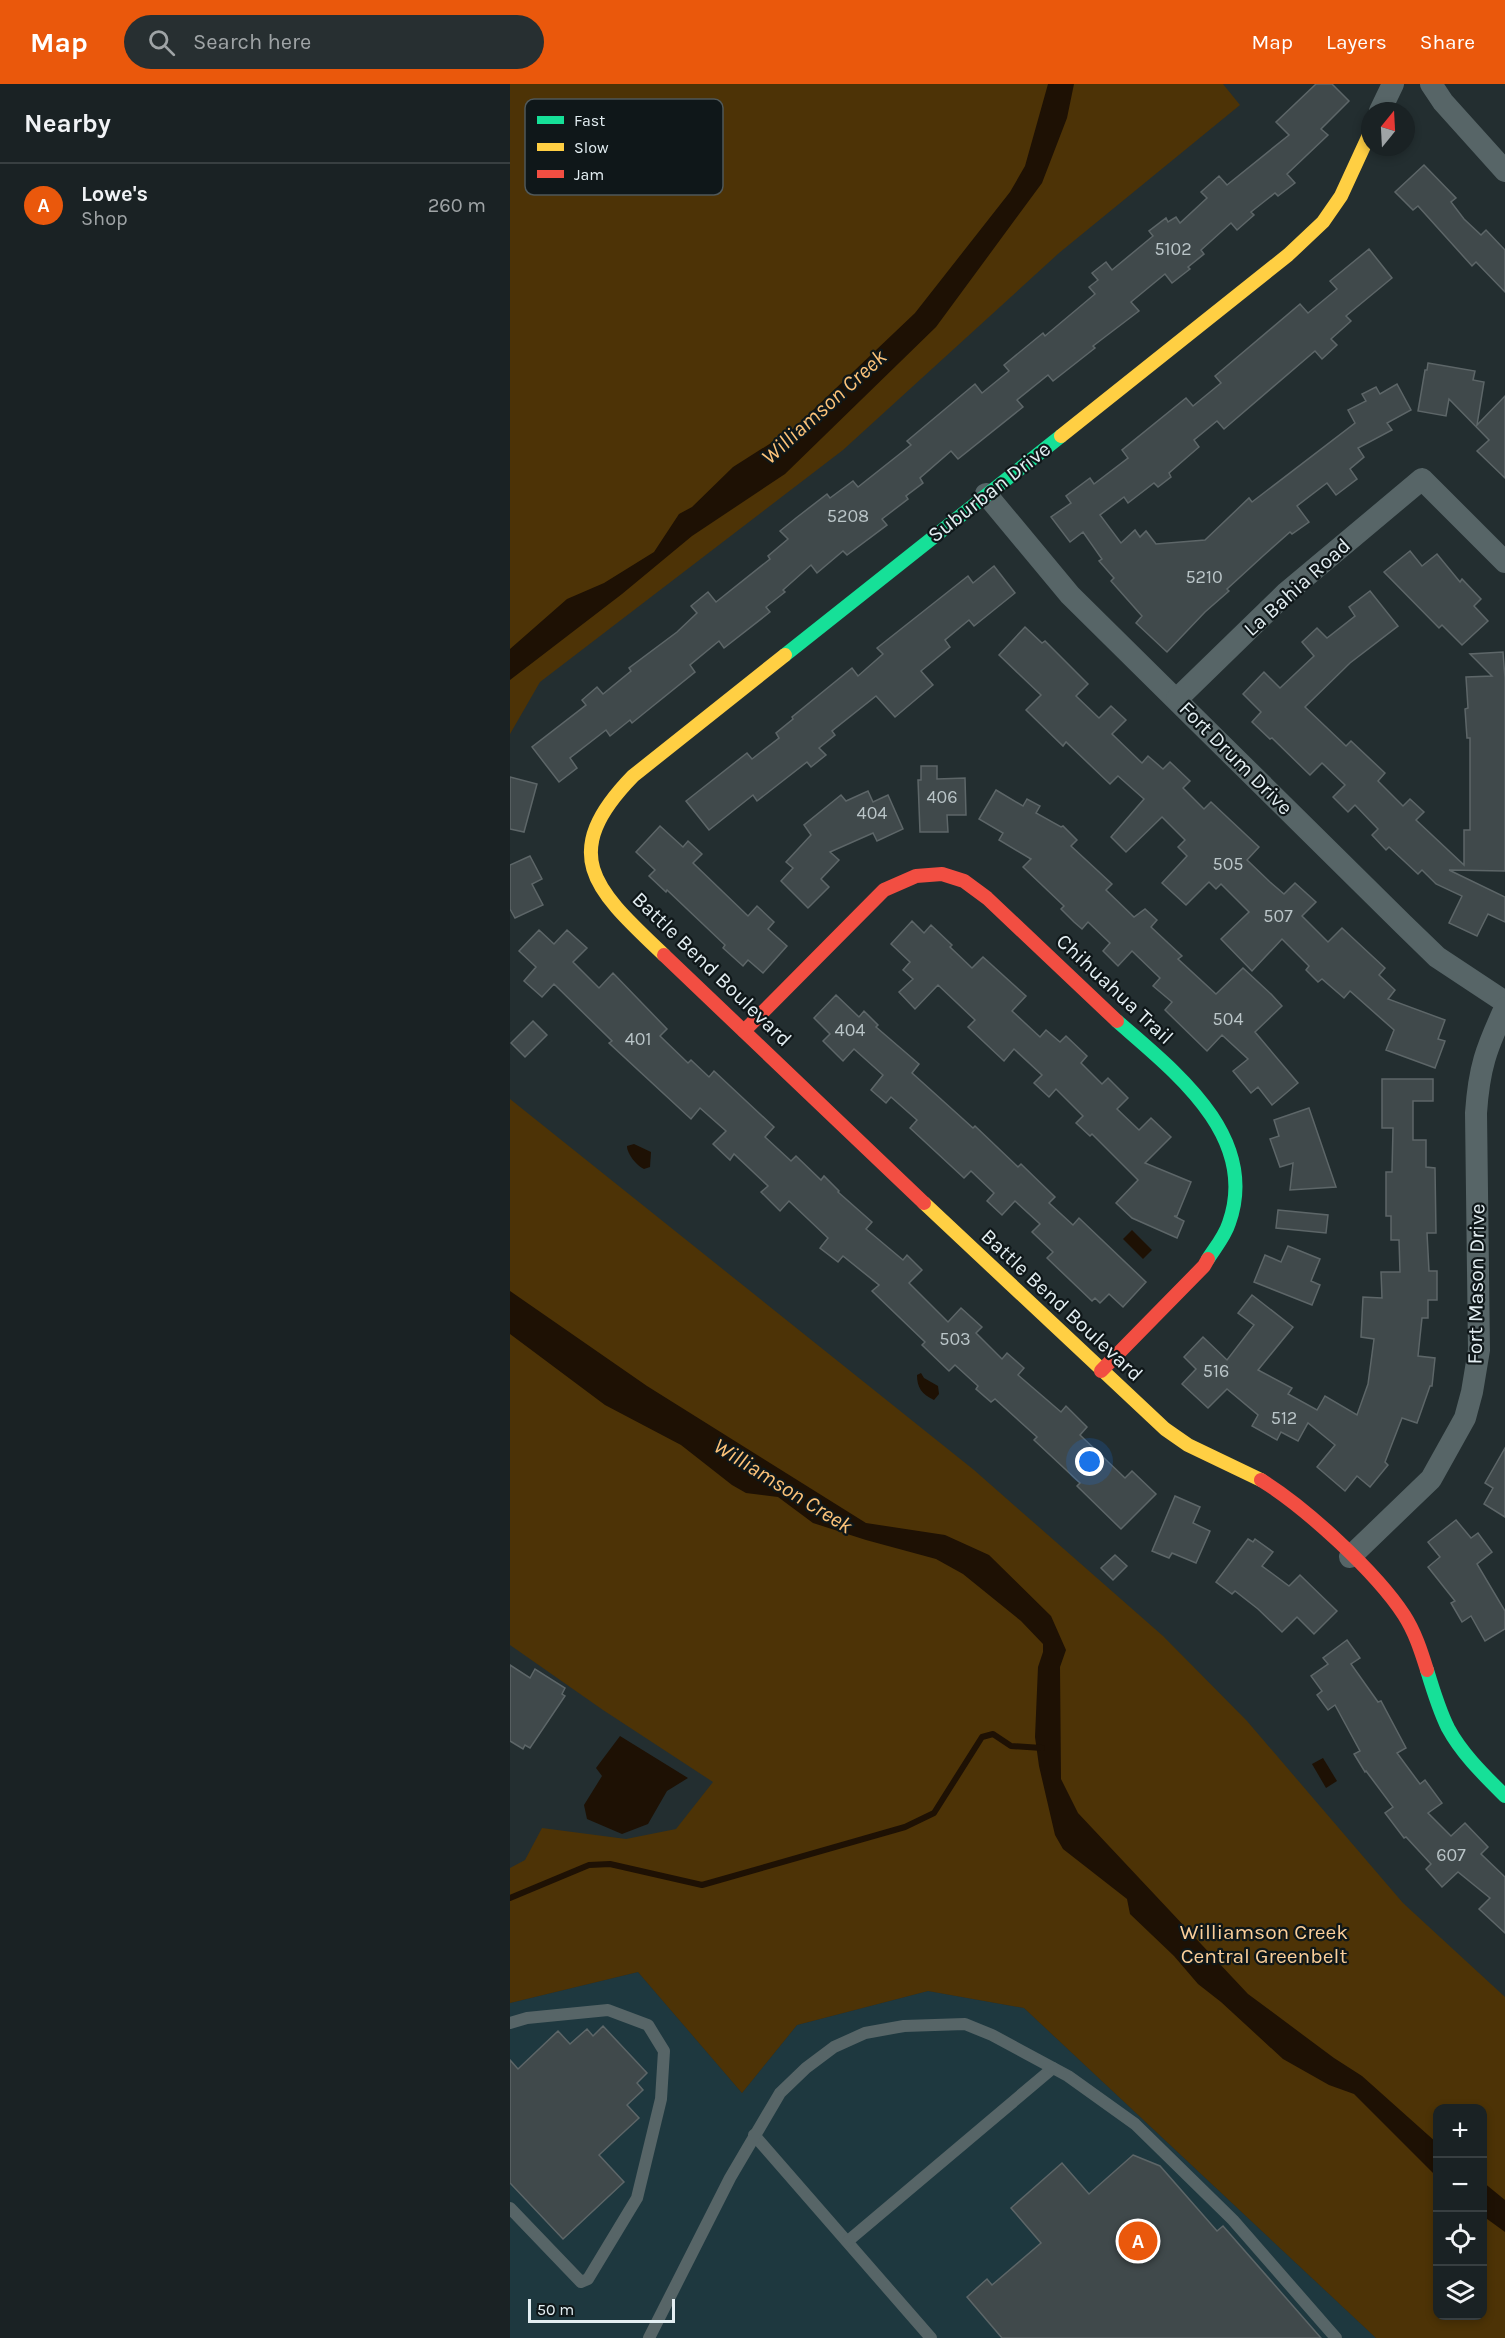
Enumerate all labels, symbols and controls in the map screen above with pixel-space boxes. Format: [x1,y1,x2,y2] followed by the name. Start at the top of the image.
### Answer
[124,15,544,69] search box
[30,26,88,59] text: Map
[145,26,178,59] icon: search
[193,29,311,55] text: Search here
[1251,30,1293,54] text: Map
[1326,30,1387,54] text: Layers
[1420,30,1475,54] text: Share
[525,99,723,195] legend
[1361,102,1415,156] north arrow
[24,108,111,139] text: Nearby
[574,111,605,130] text: Fast
[574,138,609,157] text: Slow
[574,165,604,184] text: Jam
[81,181,148,207] text: Lowe's
[37,194,50,217] text: A
[428,194,486,217] text: 260 m
[81,207,128,230] text: Shop
[1154,238,1192,260] house number: 5102
[756,343,893,470] water label: Williamson Creek
[923,437,1055,547] street label: Suburban Drive
[827,505,869,527] house number: 5208
[1239,533,1355,641] street label: La Bahia Road
[1185,566,1223,588] house number: 5210
[1174,696,1298,820] street label: Fort Drum Drive
[926,786,958,808] house number: 406
[857,802,887,824] house number: 404
[1212,853,1244,875] house number: 505
[627,887,797,1051] street label: Battle Bend Boulevard
[1263,905,1293,927] house number: 507
[1052,929,1178,1049] street label: Chihuahua Trail
[1213,1008,1243,1030] house number: 504
[835,1019,865,1041] house number: 404
[625,1028,651,1050] house number: 401
[1463,1203,1489,1365] street label: Fort Mason Drive
[976,1224,1148,1386] street label: Battle Bend Boulevard
[939,1328,971,1350] house number: 503
[1203,1360,1229,1382] house number: 516
[1271,1407,1297,1429] house number: 512
[709,1433,858,1540] water label: Williamson Creek
[1075,1447,1104,1476] your location
[1436,1844,1466,1866] house number: 607
[1180,1920,1348,1968] park label: Williamson Creek Central Greenbelt
[1433,2104,1487,2320] map controls
[1433,2104,1487,2158] button: +
[1433,2158,1487,2212] button: −
[1433,2212,1487,2266] button: locate
[1118,2218,1158,2264] pin: A
[1433,2266,1487,2320] button: layers
[528,2296,675,2324] scale bar
[537,2300,574,2319] text: 50 m

